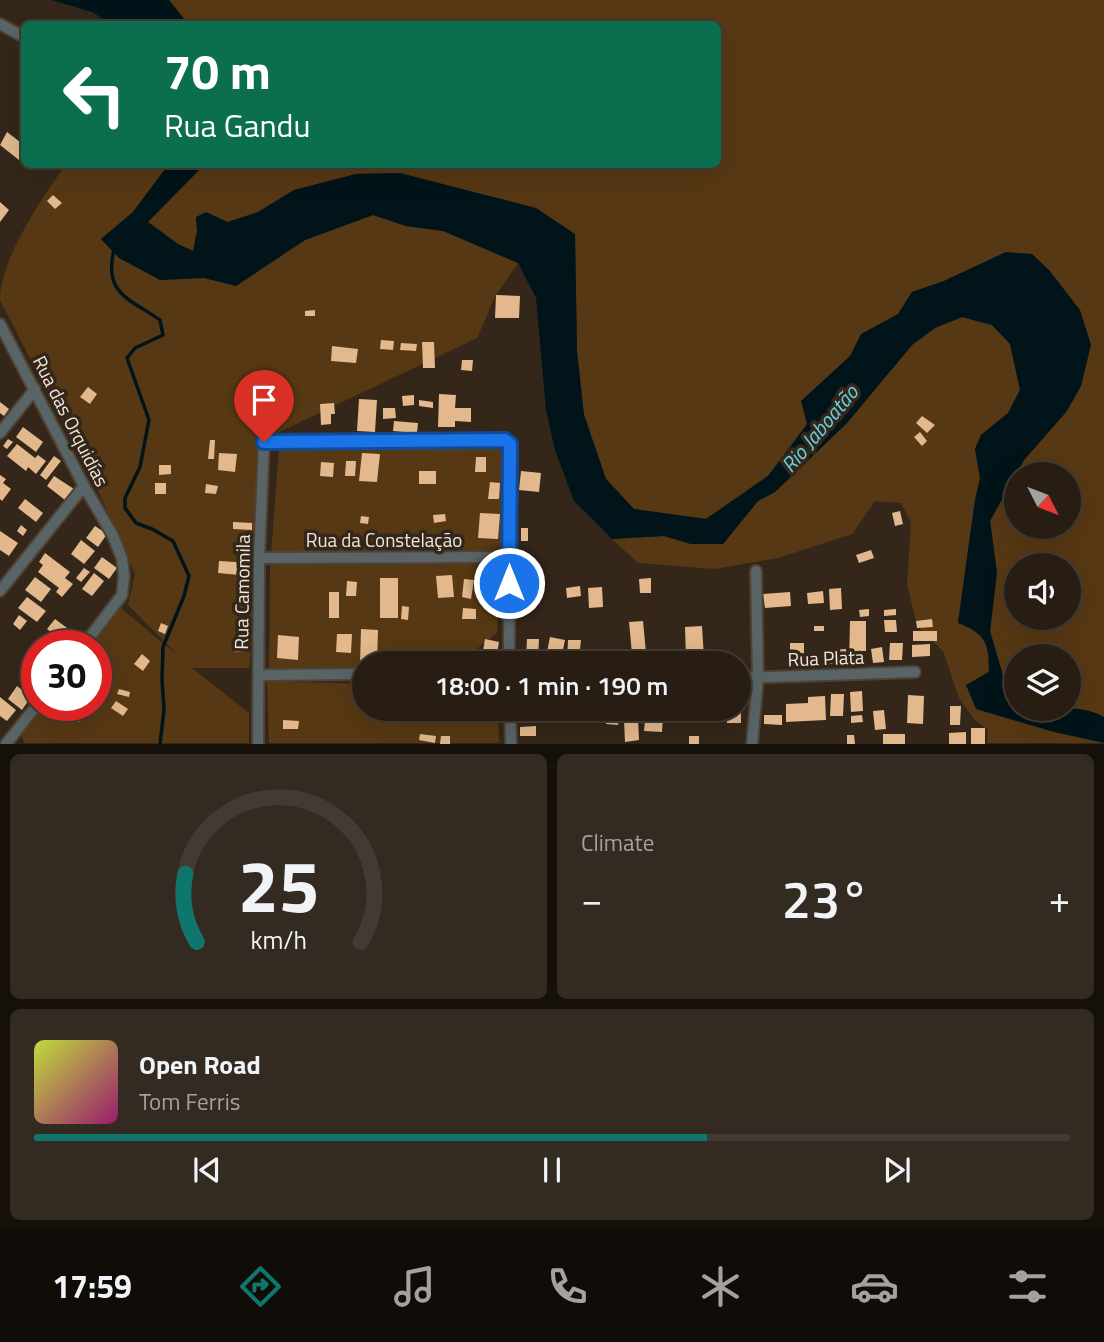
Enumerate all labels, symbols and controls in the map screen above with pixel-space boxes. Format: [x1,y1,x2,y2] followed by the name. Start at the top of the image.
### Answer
[164,33,271,108] text: 70 m
[49,49,140,140] icon: left
[164,101,311,149] text: Rua Gandu
[26,350,117,492] street label: Rua das Orquidías
[234,370,294,442] pin
[773,377,866,479] water label: Rio Jaboatão
[245,381,283,419] icon: arrive
[1004,462,1082,539] north arrow
[1004,462,1081,721] map controls
[306,525,462,554] street label: Rua da Constelação
[226,534,257,650] street label: Rua Camomila
[472,546,546,620] position arrow
[1004,553,1081,630] button: sound
[21,630,112,721] speed limit sign: 30
[787,642,865,673] street label: Rua Plata
[1004,644,1081,721] button: layers
[435,666,668,705] text: 18:00 · 1 min · 190 m
[581,825,654,860] text: Climate
[238,831,319,941] text: 25
[782,859,869,938] text: 23°
[581,870,602,928] text: −
[1049,870,1070,928] text: +
[250,921,307,959] text: km/h
[139,1045,261,1084] text: Open Road
[139,1084,240,1119] text: Tom Ferris
[188,1151,226,1189] icon: previous
[533,1151,571,1189] icon: pause
[878,1151,916,1189] icon: next
[52,1262,132,1310] text: 17:59
[236,1262,285,1311] icon: directions
[390,1262,439,1311] icon: music
[543,1262,592,1311] icon: phone
[696,1262,745,1311] icon: climate
[850,1262,899,1311] icon: car
[1003,1262,1052,1311] icon: filters

